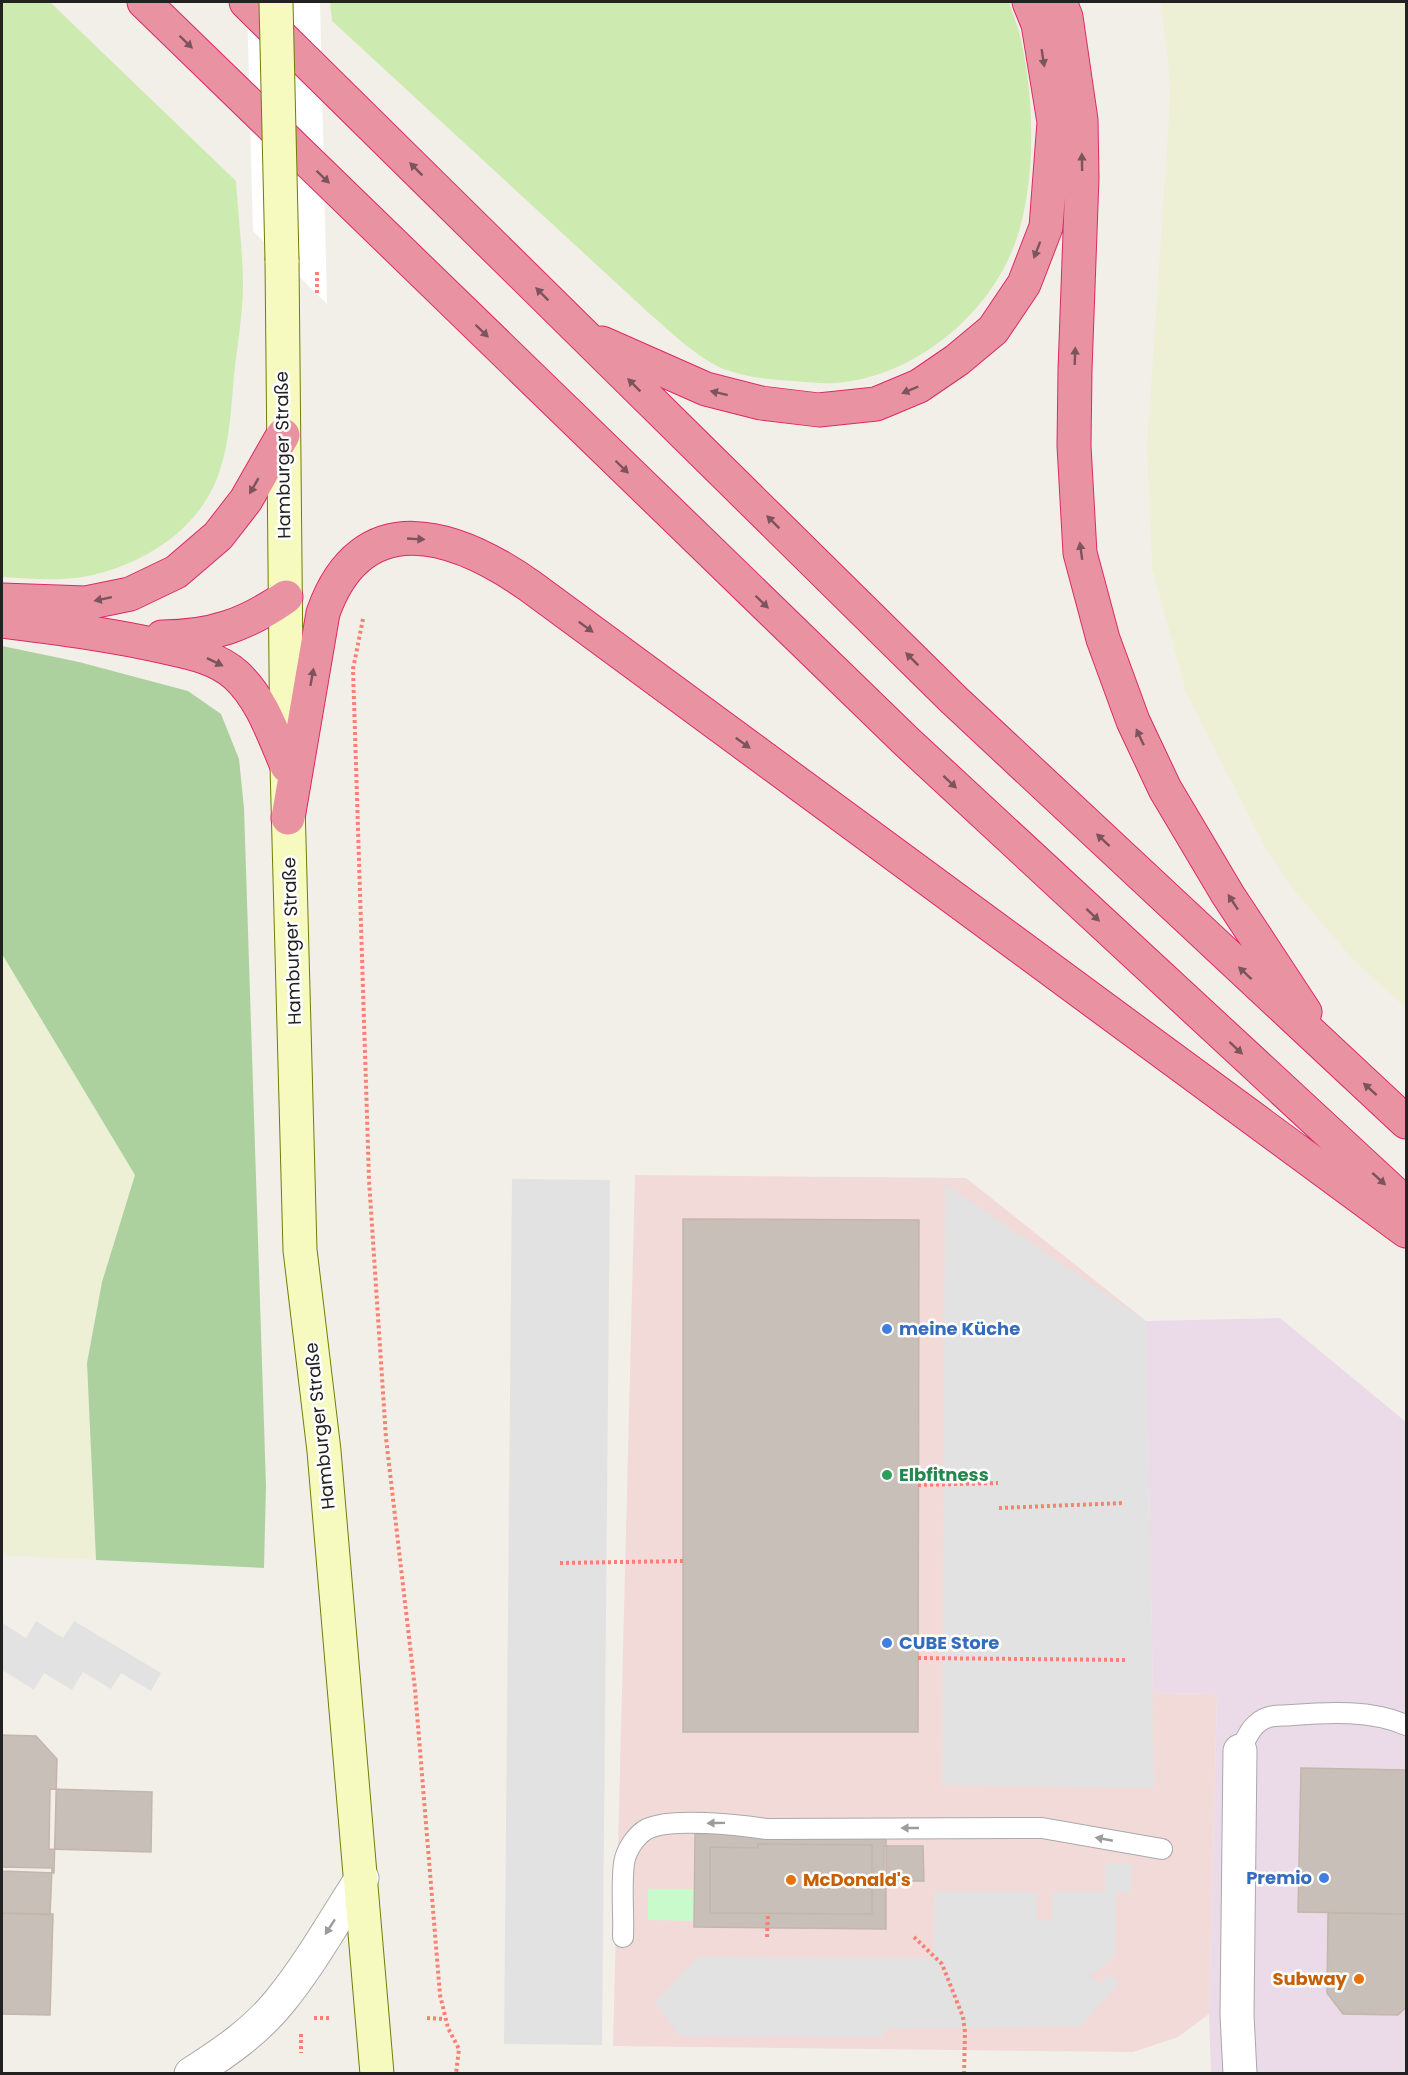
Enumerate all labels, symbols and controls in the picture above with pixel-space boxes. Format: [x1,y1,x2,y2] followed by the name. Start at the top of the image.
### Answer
[179,35,193,49] one-way arrow
[1039,48,1048,67] one-way arrow
[1077,152,1087,171] one-way arrow
[409,163,423,177] one-way arrow
[316,169,330,183] one-way arrow
[1032,241,1041,259] one-way arrow
[535,286,549,301] one-way arrow
[474,324,488,338] one-way arrow
[1070,347,1080,366] one-way arrow
[269,371,296,539] street label: Hamburger Straße
[628,378,642,392] one-way arrow
[900,385,918,395] one-way arrow
[710,387,729,397] one-way arrow
[615,460,630,474] one-way arrow
[248,478,259,494] one-way arrow
[767,515,781,529] one-way arrow
[406,534,425,543] one-way arrow
[1076,541,1085,560] one-way arrow
[94,595,112,605] one-way arrow
[755,595,769,609] one-way arrow
[577,621,593,633] one-way arrow
[906,652,920,666] one-way arrow
[207,658,224,667] one-way arrow
[308,668,317,687] one-way arrow
[1135,728,1144,745] one-way arrow
[735,736,751,749] one-way arrow
[942,775,957,788] one-way arrow
[1096,833,1110,847] one-way arrow
[276,857,307,1025] street label: Hamburger Straße
[1228,894,1239,910] one-way arrow
[1085,908,1100,922] one-way arrow
[1238,966,1253,980] one-way arrow
[1228,1040,1242,1054] one-way arrow
[1363,1083,1378,1096] one-way arrow
[1372,1172,1386,1186] one-way arrow
[899,1316,1020,1341] place label: meine Küche
[880,1322,894,1336] marker: meine Küche
[298,1341,341,1511] street label: Hamburger Straße
[899,1462,989,1487] place label: Elbfitness
[880,1468,894,1482] marker: Elbfitness
[899,1630,999,1655] place label: CUBE Store
[880,1636,894,1650] marker: CUBE Store
[706,1818,725,1828] one-way arrow
[901,1823,920,1833] one-way arrow
[1095,1834,1114,1843] one-way arrow
[1246,1865,1312,1890] place label: Premio
[803,1867,911,1892] place label: McDonald's
[1317,1871,1331,1885] marker: Premio
[784,1873,798,1887] marker: McDonald's
[325,1919,336,1935] one-way arrow
[1272,1966,1348,1991] place label: Subway
[1352,1972,1366,1986] marker: Subway

